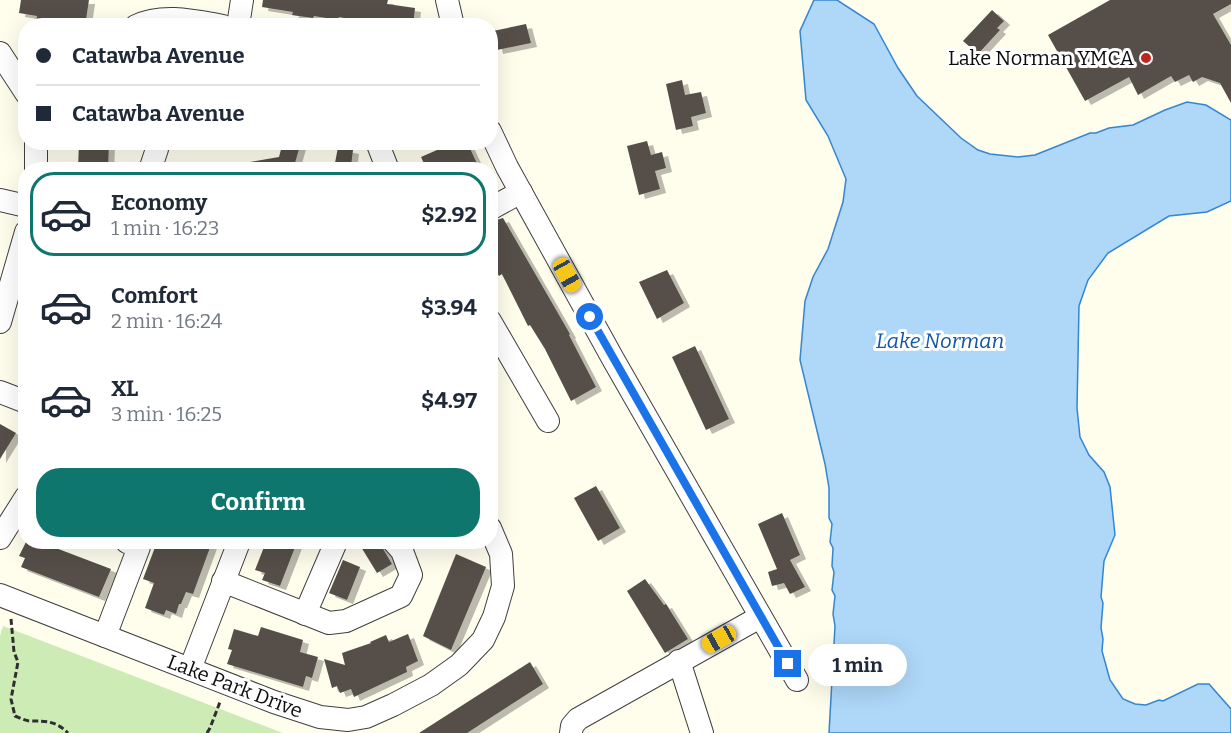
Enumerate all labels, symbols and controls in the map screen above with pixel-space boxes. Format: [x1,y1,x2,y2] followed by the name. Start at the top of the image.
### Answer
[72,42,244,69] text: Catawba Avenue
[948,46,1135,70] place label: Lake Norman YMCA
[1139,51,1153,65] marker: Lake Norman YMCA
[72,100,244,127] text: Catawba Avenue
[39,187,93,241] icon: car
[111,189,207,216] text: Economy
[421,201,477,228] text: $2.92
[111,216,219,240] text: 1 min · 16:23
[550,255,584,295] car
[39,280,93,334] icon: car
[111,282,198,309] text: Comfort
[421,294,477,321] text: $3.94
[576,303,603,330] route start
[111,309,222,333] text: 2 min · 16:24
[876,328,1004,354] water label: Lake Norman
[39,373,93,427] icon: car
[111,375,138,402] text: XL
[421,387,477,414] text: $4.97
[111,402,222,426] text: 3 min · 16:25
[36,468,480,537] button: Confirm
[699,622,739,656] car
[809,643,908,685] callout: 1 min
[164,649,306,723] street label: Lake Park Drive
[774,650,801,677] route end
[832,653,883,677] text: 1 min

